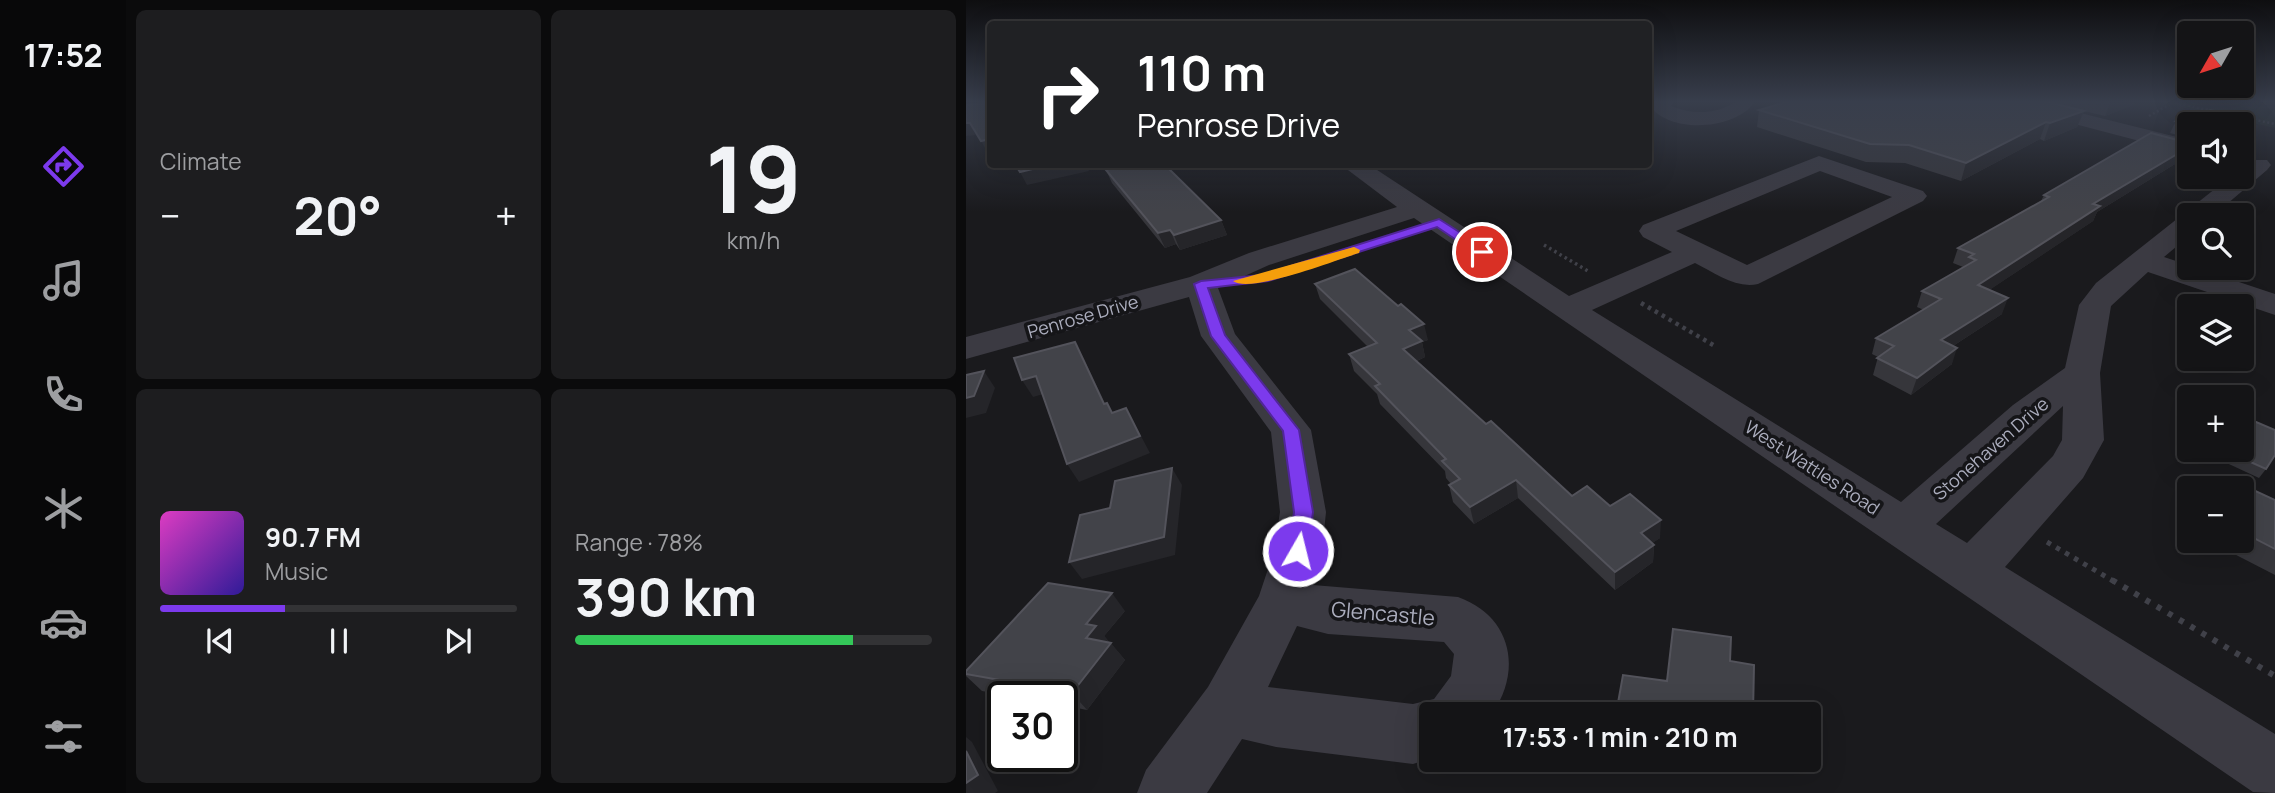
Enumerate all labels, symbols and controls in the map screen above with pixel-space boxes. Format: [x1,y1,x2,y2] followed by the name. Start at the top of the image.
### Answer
[2177,21,2254,98] north arrow
[2177,21,2254,553] map controls
[23,33,103,77] text: 17:52
[1137,39,1266,106] text: 110 m
[1022,49,1113,140] icon: right
[1137,103,1340,147] text: Penrose Drive
[2177,112,2254,189] button: sound
[705,116,802,240] text: 19
[39,142,88,191] icon: directions
[160,145,242,177] text: Climate
[294,180,382,251] text: 20°
[160,189,181,241] text: −
[495,189,517,241] text: +
[2177,203,2254,280] button: search
[1452,222,1512,282] pin
[727,224,780,256] text: km/h
[1463,233,1501,271] icon: arrive
[39,256,88,305] icon: music
[1024,289,1141,343] street label: Penrose Drive
[2177,294,2254,371] button: layers
[39,370,88,419] icon: phone
[2177,385,2254,462] button: +
[1928,391,2053,505] street label: Stonehaven Drive
[1740,415,1885,520] street label: West Wattles Road
[2177,476,2254,553] button: −
[39,484,88,533] icon: climate
[1261,514,1335,588] position arrow
[265,519,361,555] text: 90.7 FM
[575,526,703,558] text: Range · 78%
[265,555,328,587] text: Music
[575,561,757,632] text: 390 km
[1330,595,1436,631] street label: Glencastle
[39,598,88,647] icon: car
[201,622,239,660] icon: previous
[320,622,358,660] icon: pause
[439,622,477,660] icon: next
[987,681,1078,772] speed limit sign: 30
[39,712,88,761] icon: filters
[1502,719,1738,755] text: 17:53 · 1 min · 210 m

